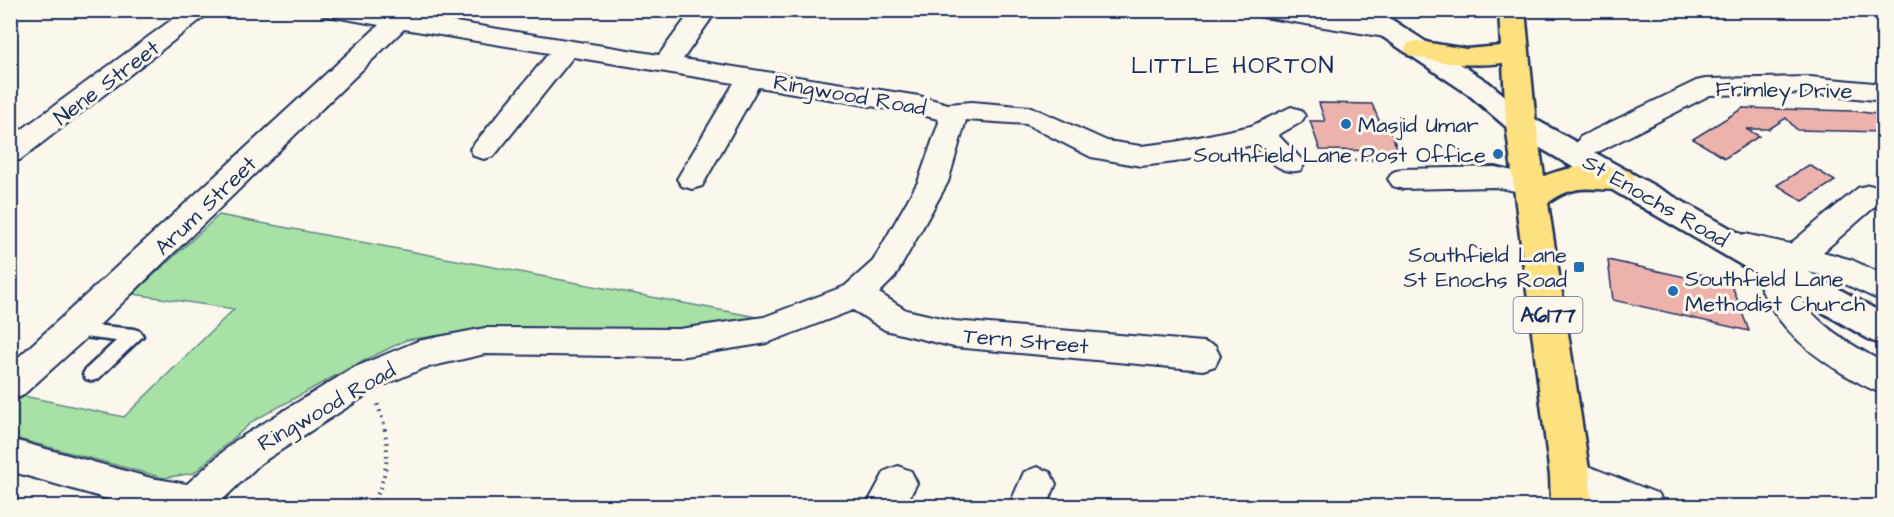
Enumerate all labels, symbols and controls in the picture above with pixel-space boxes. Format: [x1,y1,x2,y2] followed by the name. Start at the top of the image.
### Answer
[48,33,166,133] street label: Nene Street
[1131,49,1335,83] district label: LITTLE HORTON
[771,67,929,125] street label: Ringwood Road
[1715,74,1853,108] street label: Frimley Drive
[1358,110,1479,141] place label: Masjid Umar
[1339,117,1353,131] marker: Masjid Umar
[1193,140,1486,171] place label: Southfield Lane Post Office
[1491,147,1505,161] marker: Southfield Lane Post Office
[1577,147,1734,256] street label: St Enochs Road
[148,149,264,263] street label: Arum Street
[1404,240,1567,296] place label: Southfield Lane St Enochs Road
[1572,260,1586,274] marker: Southfield Lane St Enochs Road
[1685,264,1865,320] place label: Southfield Lane Methodist Church
[1666,284,1680,298] marker: Southfield Lane Methodist Church
[1514,297,1582,333] road number: A6177
[962,321,1090,362] street label: Tern Street
[252,355,402,460] street label: Ringwood Road

